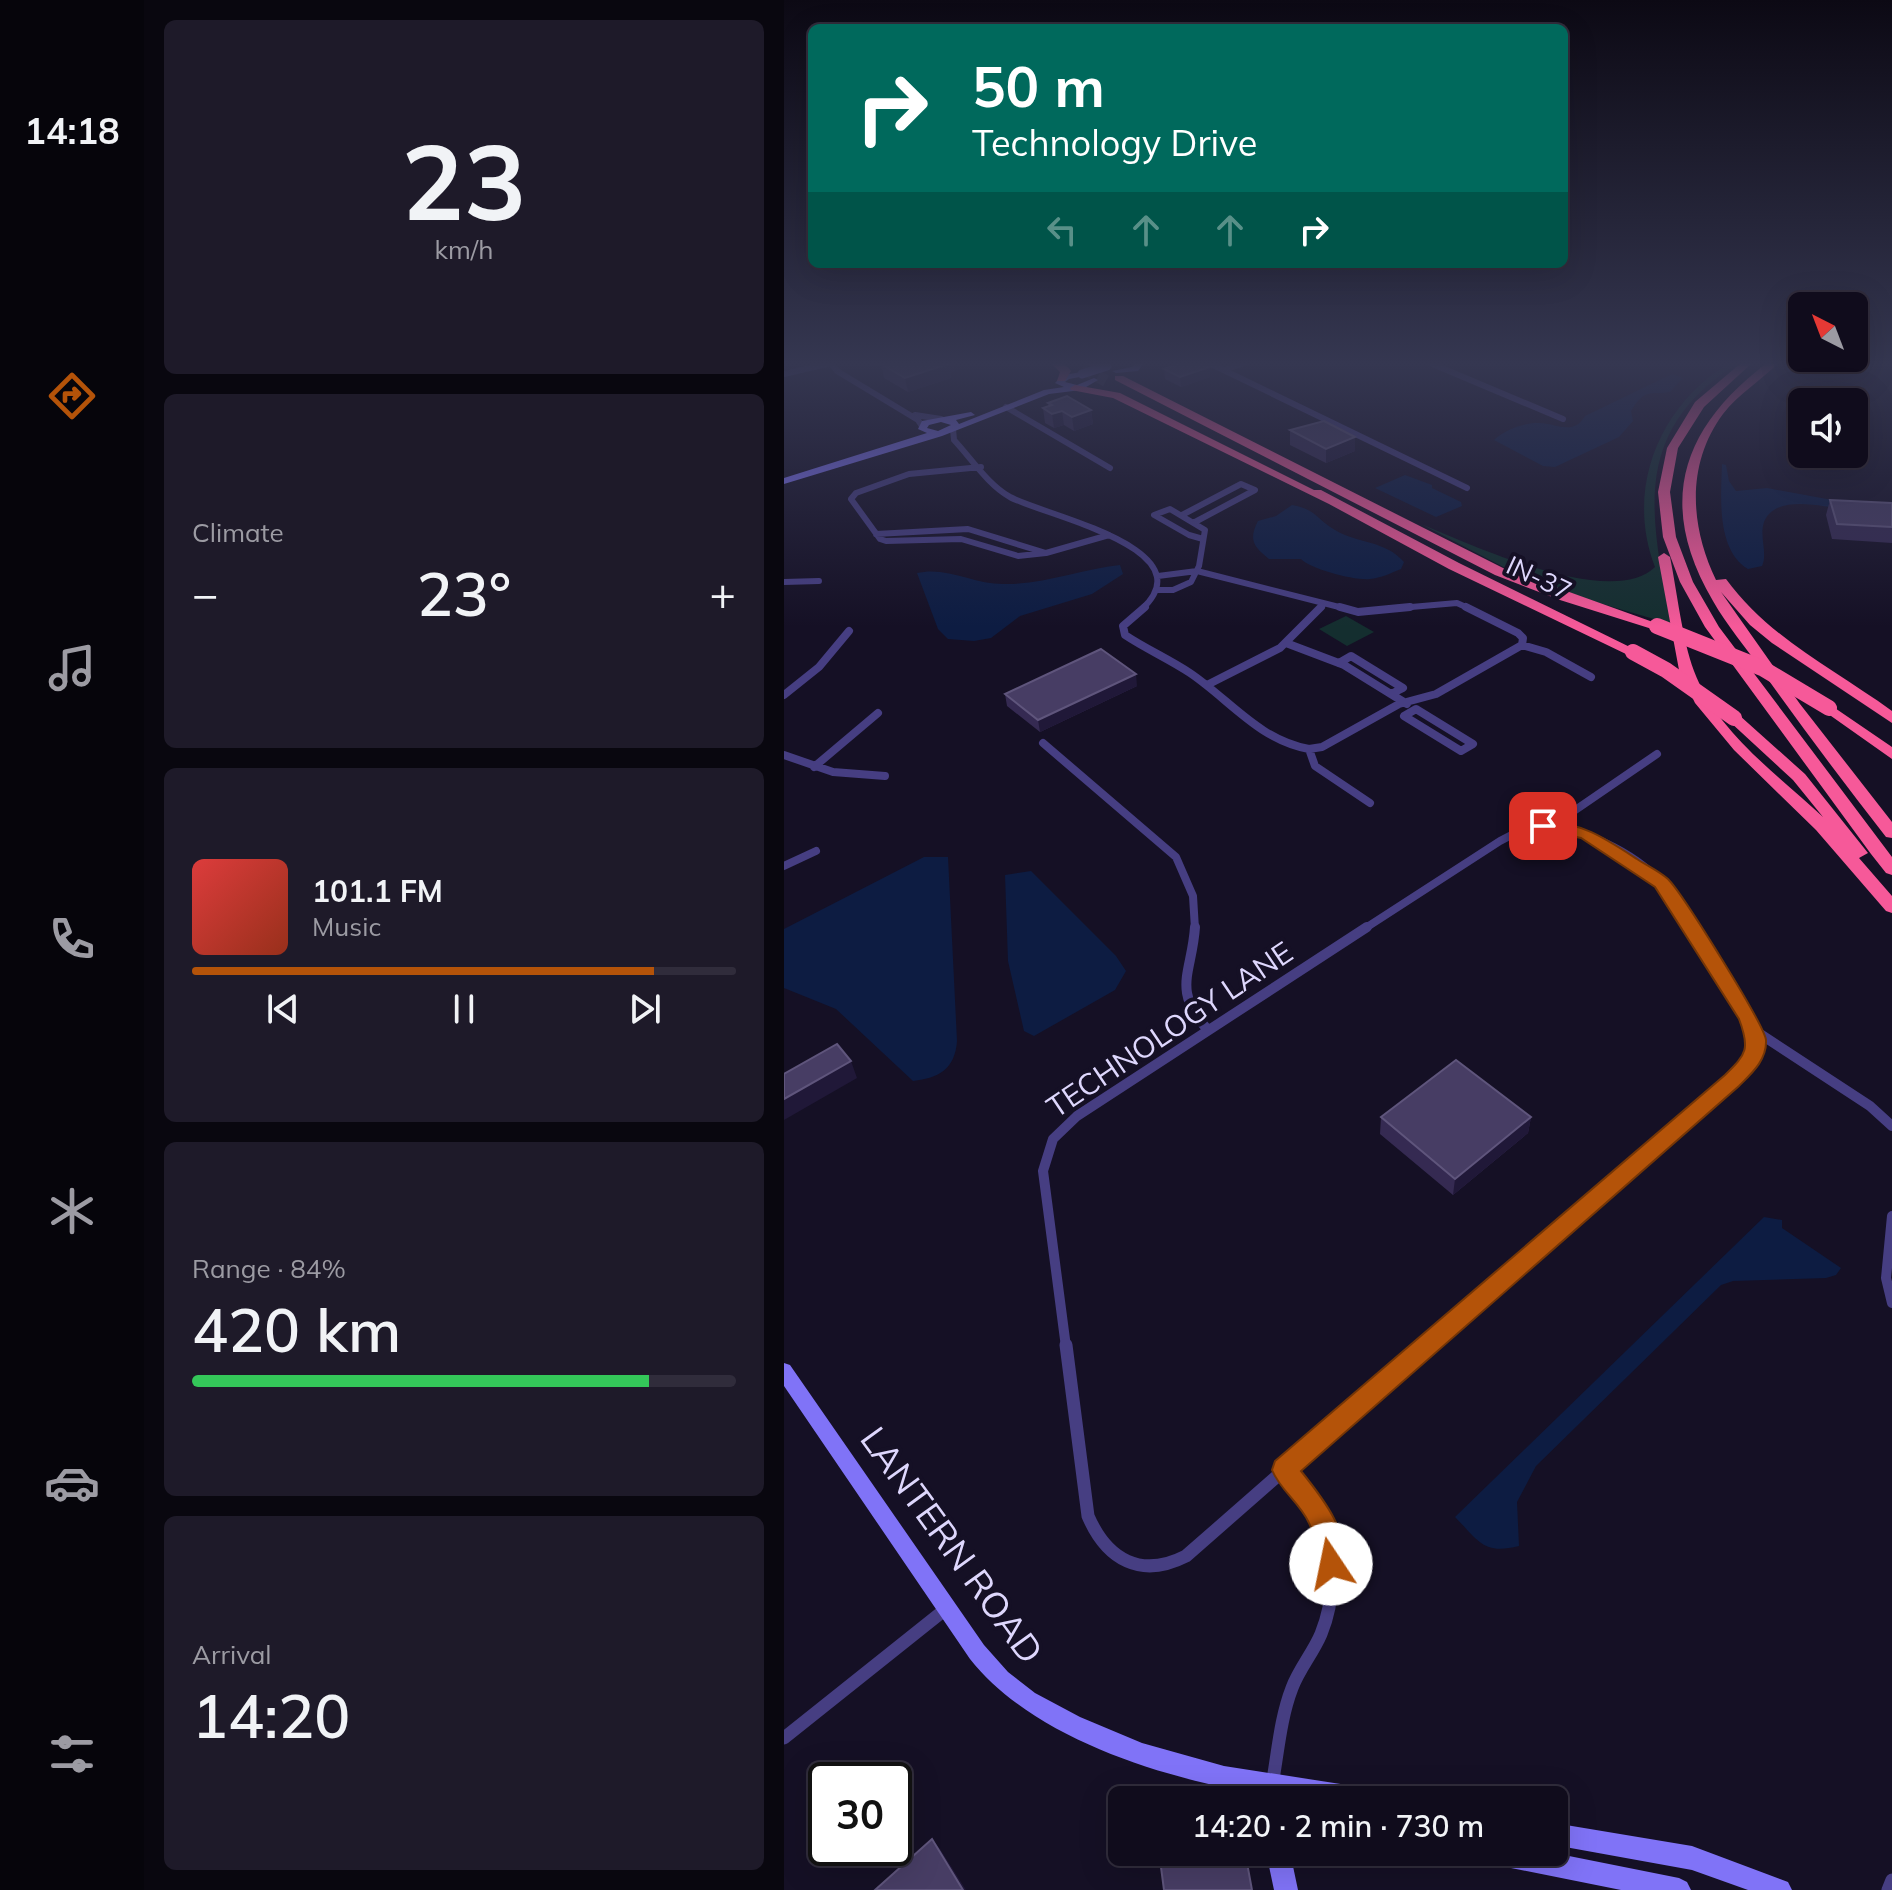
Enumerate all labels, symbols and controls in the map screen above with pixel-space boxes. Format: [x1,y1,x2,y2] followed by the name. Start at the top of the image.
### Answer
[972,51,1105,121] text: 50 m
[840,56,944,160] icon: right
[24,108,120,153] text: 14:18
[402,115,526,246] text: 23
[972,120,1257,165] text: Technology Drive
[1040,208,1084,252] icon: left
[1124,208,1168,252] icon: ahead
[1208,208,1252,252] icon: ahead
[1292,208,1336,252] icon: right
[435,233,493,266] text: km/h
[1788,292,1868,372] north arrow
[1788,292,1868,468] map controls
[44,368,100,424] icon: directions
[1788,388,1868,468] button: sound
[192,516,284,549] text: Climate
[1501,548,1577,607] street label: IN-37
[417,556,511,631] text: 23°
[192,566,218,621] text: −
[710,566,736,621] text: +
[44,640,100,696] icon: music
[1509,792,1577,860] pin
[1521,804,1565,848] icon: arrive
[312,872,443,910] text: 101.1 FM
[312,910,381,943] text: Music
[44,911,100,967] icon: phone
[1039,933,1300,1126] street label: TECHNOLOGY LANE
[261,987,305,1031] icon: previous
[442,987,486,1031] icon: pause
[623,987,667,1031] icon: next
[44,1183,100,1239] icon: climate
[192,1252,346,1285] text: Range · 84%
[192,1292,401,1367] text: 420 km
[851,1417,1053,1672] street label: LANTERN ROAD
[44,1455,100,1511] icon: car
[1289,1522,1373,1606] position arrow
[192,1638,272,1671] text: Arrival
[192,1678,350,1753] text: 14:20
[44,1726,100,1782] icon: filters
[808,1762,912,1866] speed limit sign: 30
[1192,1807,1484,1845] text: 14:20 · 2 min · 730 m

